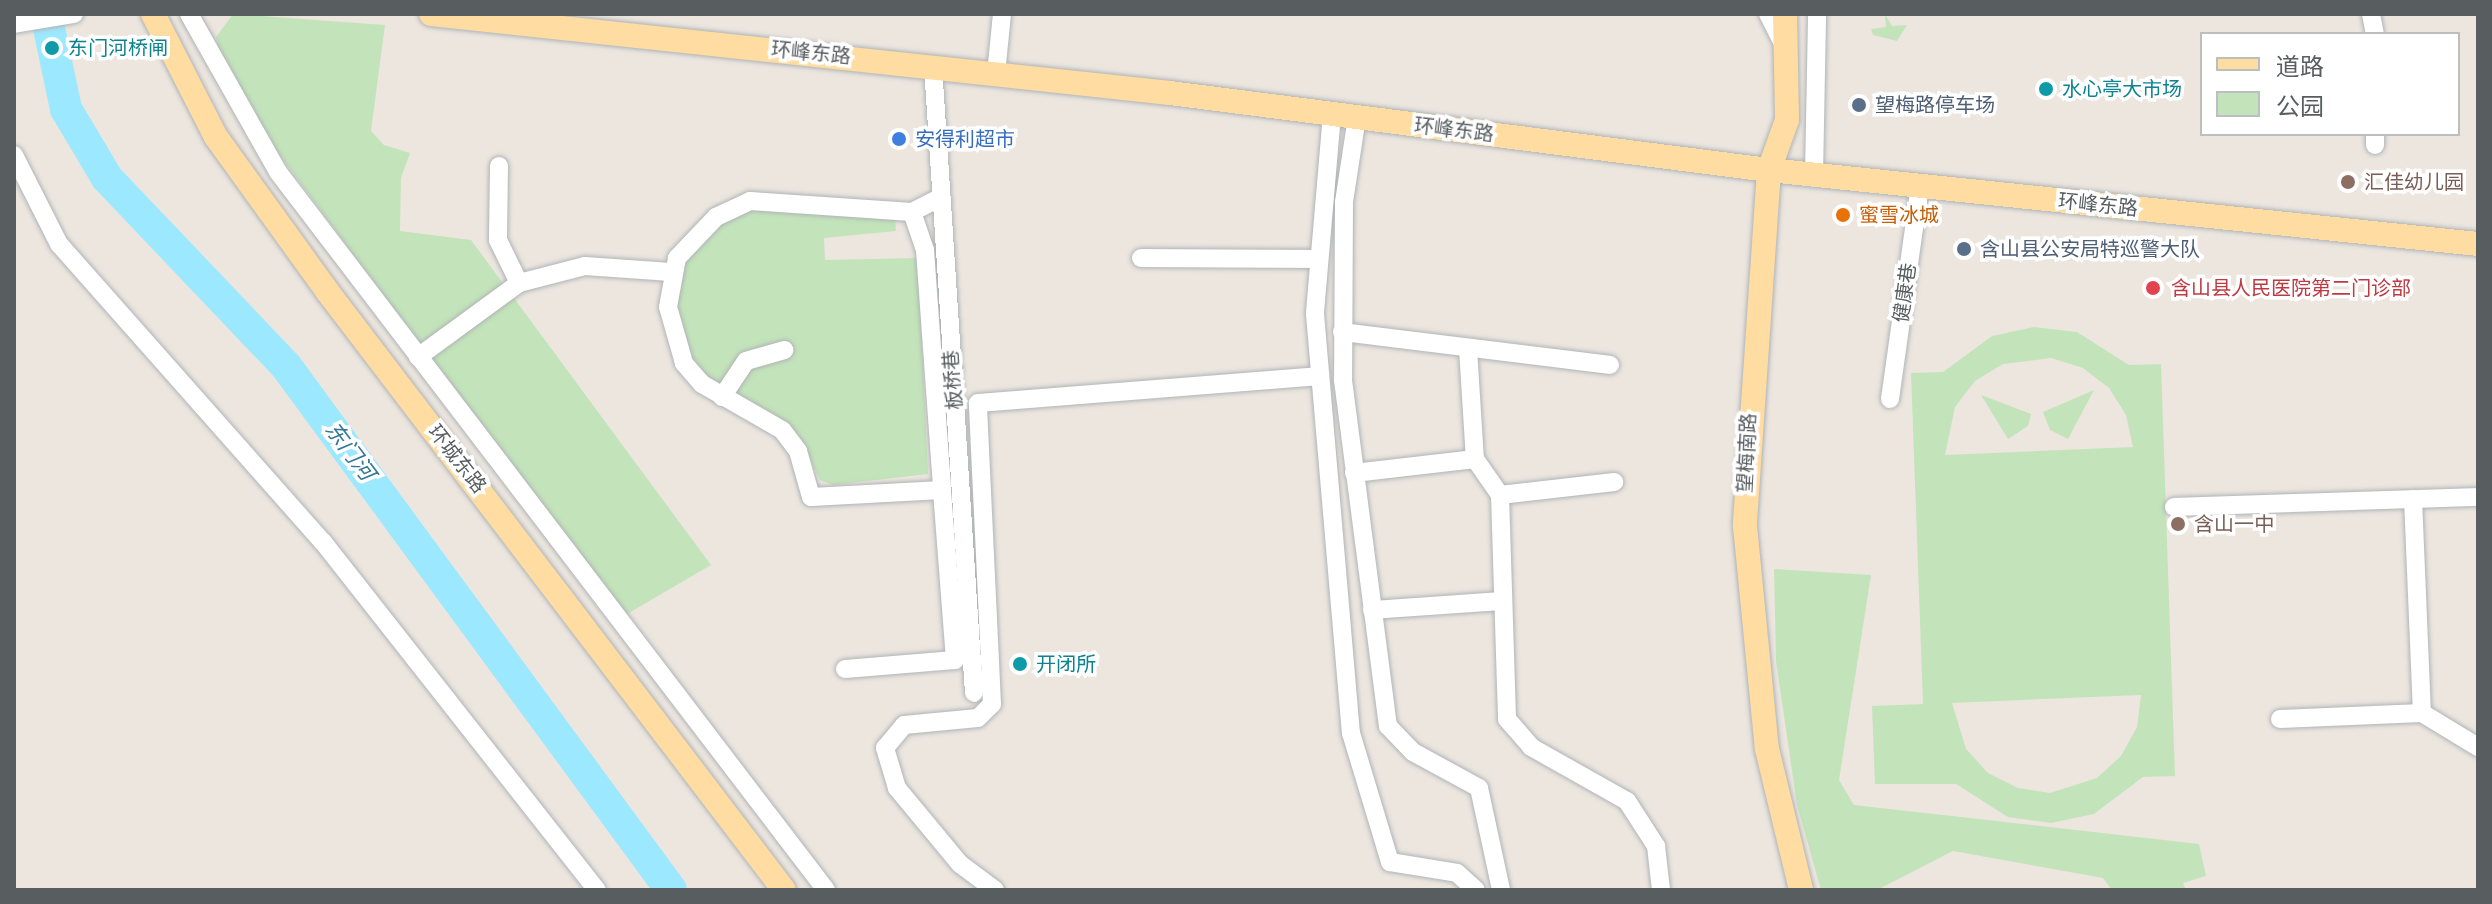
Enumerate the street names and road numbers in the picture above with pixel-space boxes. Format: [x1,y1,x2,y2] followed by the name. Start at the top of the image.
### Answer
[770,37,852,69] street label: 环峰东路
[1413,113,1495,147] street label: 环峰东路
[2057,189,2139,221] street label: 环峰东路
[1889,262,1921,324] street label: 健康巷
[939,349,967,411] street label: 板桥巷
[1733,412,1761,494] street label: 望梅南路
[423,420,491,498] street label: 环城东路

